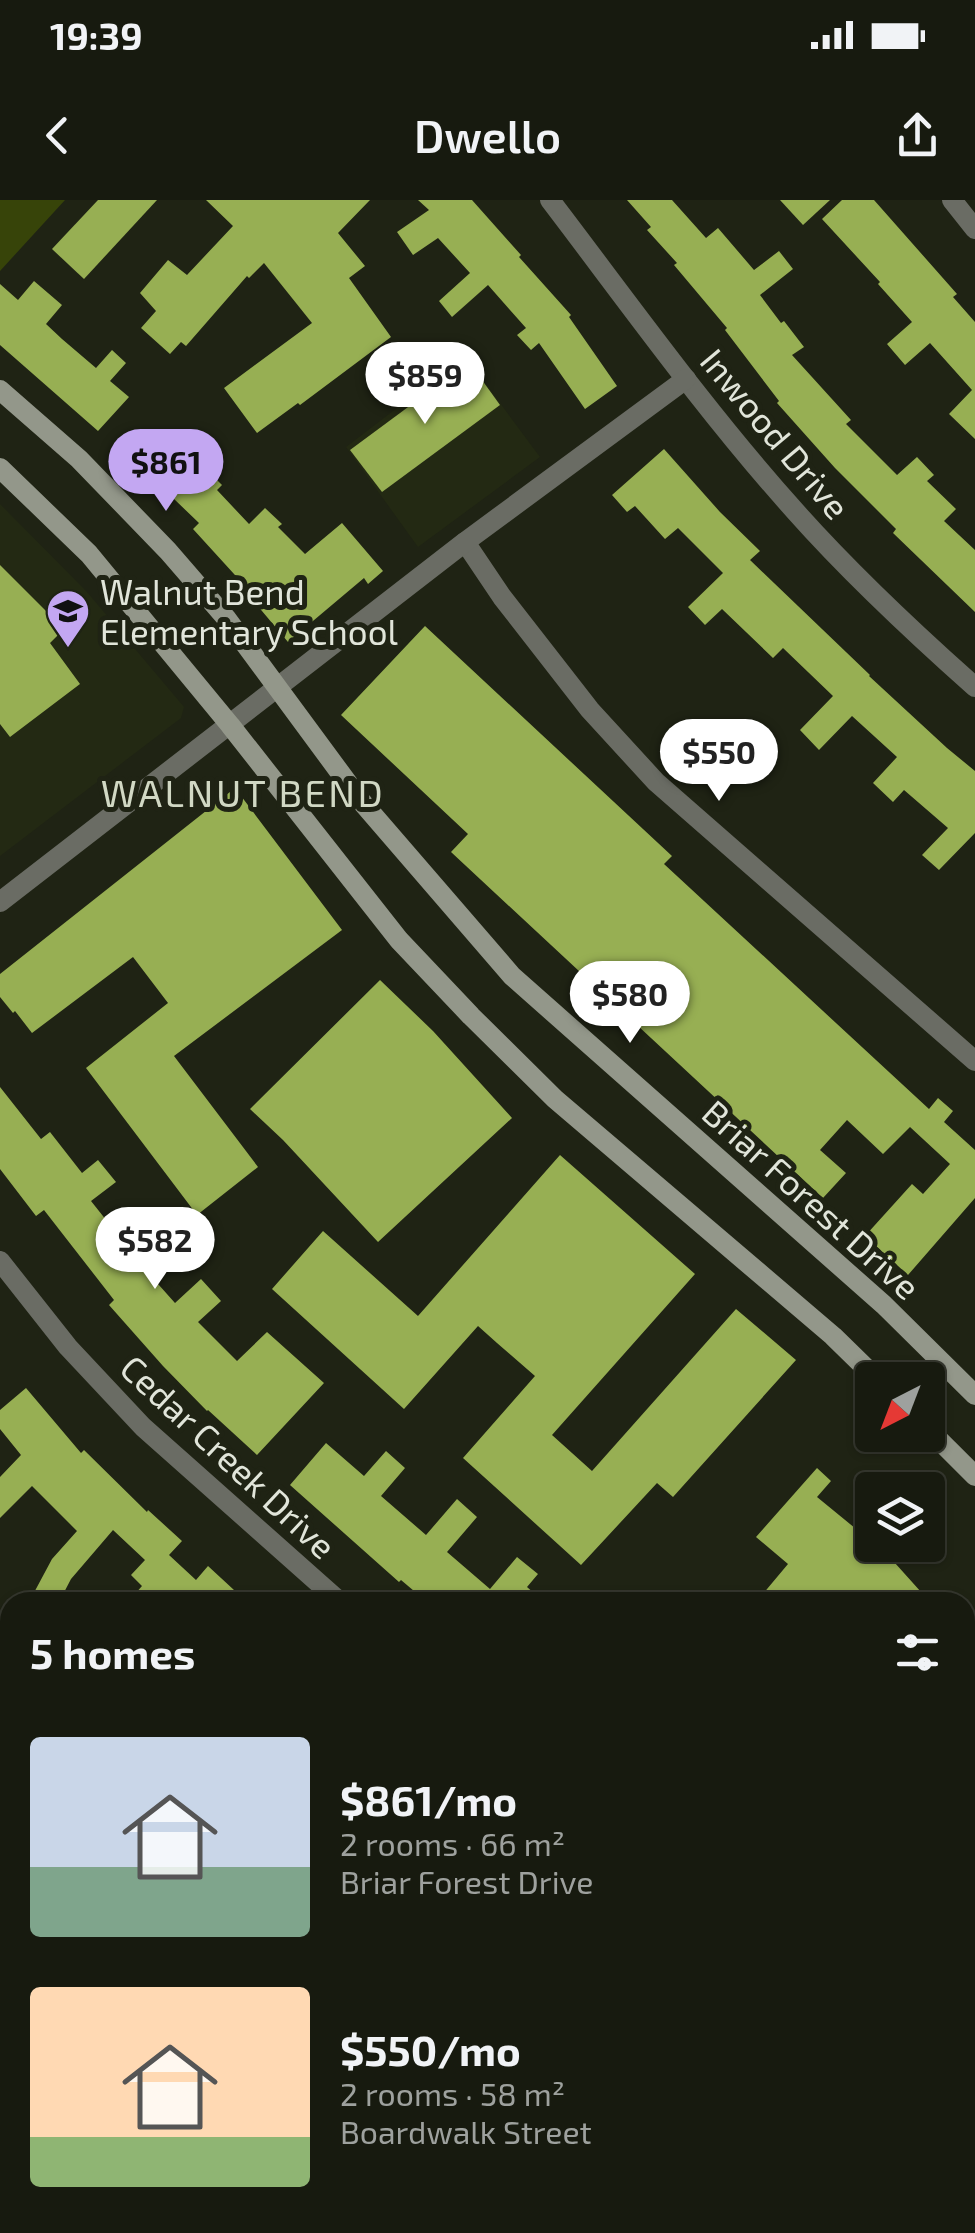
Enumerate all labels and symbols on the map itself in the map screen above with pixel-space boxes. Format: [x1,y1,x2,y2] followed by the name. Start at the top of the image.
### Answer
[693,339,859,527] street label: Inwood Drive
[366,342,484,427] pin: $859
[107,429,225,514] pin: $861
[100,570,399,652] place label: Walnut Bend Elementary School
[45,588,91,649] school or university icon: Walnut Bend Elementary School
[660,719,778,804] pin: $550
[101,769,385,815] district label: WALNUT BEND
[571,961,689,1046] pin: $580
[695,1091,929,1307] street label: Briar Forest Drive
[96,1207,214,1292] pin: $582
[113,1346,345,1566] street label: Cedar Creek Drive
[855,1362,945,1452] north arrow

